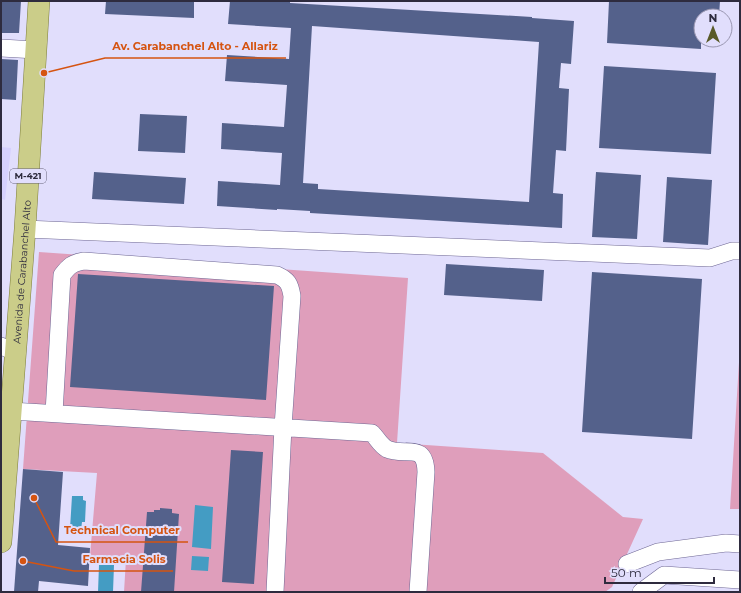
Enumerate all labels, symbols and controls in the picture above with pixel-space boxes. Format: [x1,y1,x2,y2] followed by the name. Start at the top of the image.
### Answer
[693,8,733,48] north arrow
[709,11,717,25] text: N
[105,35,286,58] callout: Av. Carabanchel Alto - Allariz
[111,39,278,53] text: Av. Carabanchel Alto - Allariz
[10,169,46,183] road number: M-421
[10,200,34,344] street label: Avenida de Carabanchel Alto
[56,519,188,542] callout: Technical Computer
[64,523,180,537] text: Technical Computer
[74,548,173,571] callout: Farmacia Solis
[82,552,166,566] text: Farmacia Solis
[605,559,714,585] scale bar
[611,565,642,580] text: 50 m

